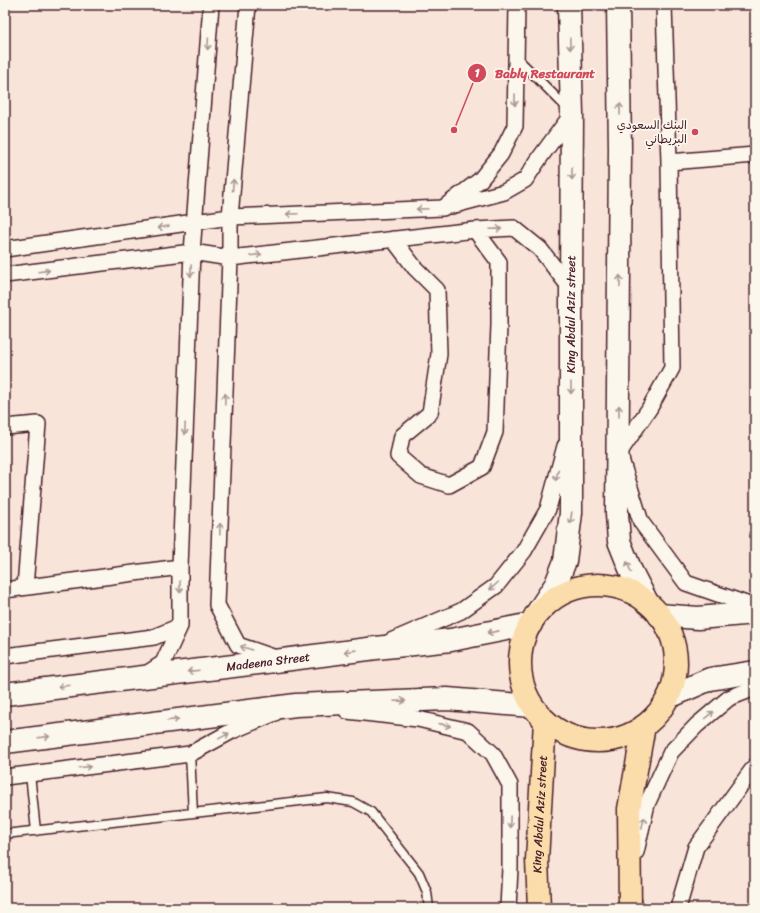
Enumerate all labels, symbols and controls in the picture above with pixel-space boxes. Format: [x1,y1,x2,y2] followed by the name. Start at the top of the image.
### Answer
[205,37,212,50] one-way arrow
[566,37,574,50] one-way arrow
[467,60,603,85] callout: Bably Restaurant
[474,62,480,84] text: 1
[495,62,595,85] text: Bably Restaurant
[511,93,519,106] one-way arrow
[616,103,624,116] one-way arrow
[617,114,687,150] place label: البنك السعودي البريطاني
[690,127,700,137] marker: البنك السعودي البريطاني
[568,167,576,180] one-way arrow
[229,179,237,192] one-way arrow
[416,205,429,212] one-way arrow
[286,210,299,218] one-way arrow
[157,223,170,231] one-way arrow
[489,225,502,233] one-way arrow
[249,251,262,259] one-way arrow
[560,255,582,373] street label: King Abdul Aziz street
[188,264,195,277] one-way arrow
[37,267,50,274] one-way arrow
[616,275,624,288] one-way arrow
[567,381,575,394] one-way arrow
[221,393,228,406] one-way arrow
[615,405,623,418] one-way arrow
[182,422,189,435] one-way arrow
[553,468,561,481] one-way arrow
[567,511,574,524] one-way arrow
[216,523,223,536] one-way arrow
[625,561,633,573] one-way arrow
[176,580,184,593] one-way arrow
[489,582,499,591] one-way arrow
[487,628,500,636] one-way arrow
[240,644,253,651] one-way arrow
[225,646,311,678] street label: Madeena Street
[344,647,357,655] one-way arrow
[187,667,200,674] one-way arrow
[58,682,71,690] one-way arrow
[393,697,406,704] one-way arrow
[703,710,714,719] one-way arrow
[166,717,179,724] one-way arrow
[438,722,451,730] one-way arrow
[218,731,230,739] one-way arrow
[37,733,50,741] one-way arrow
[526,755,554,874] street label: King Abdul Aziz street
[78,763,91,771] one-way arrow
[506,815,514,828] one-way arrow
[639,817,647,830] one-way arrow

